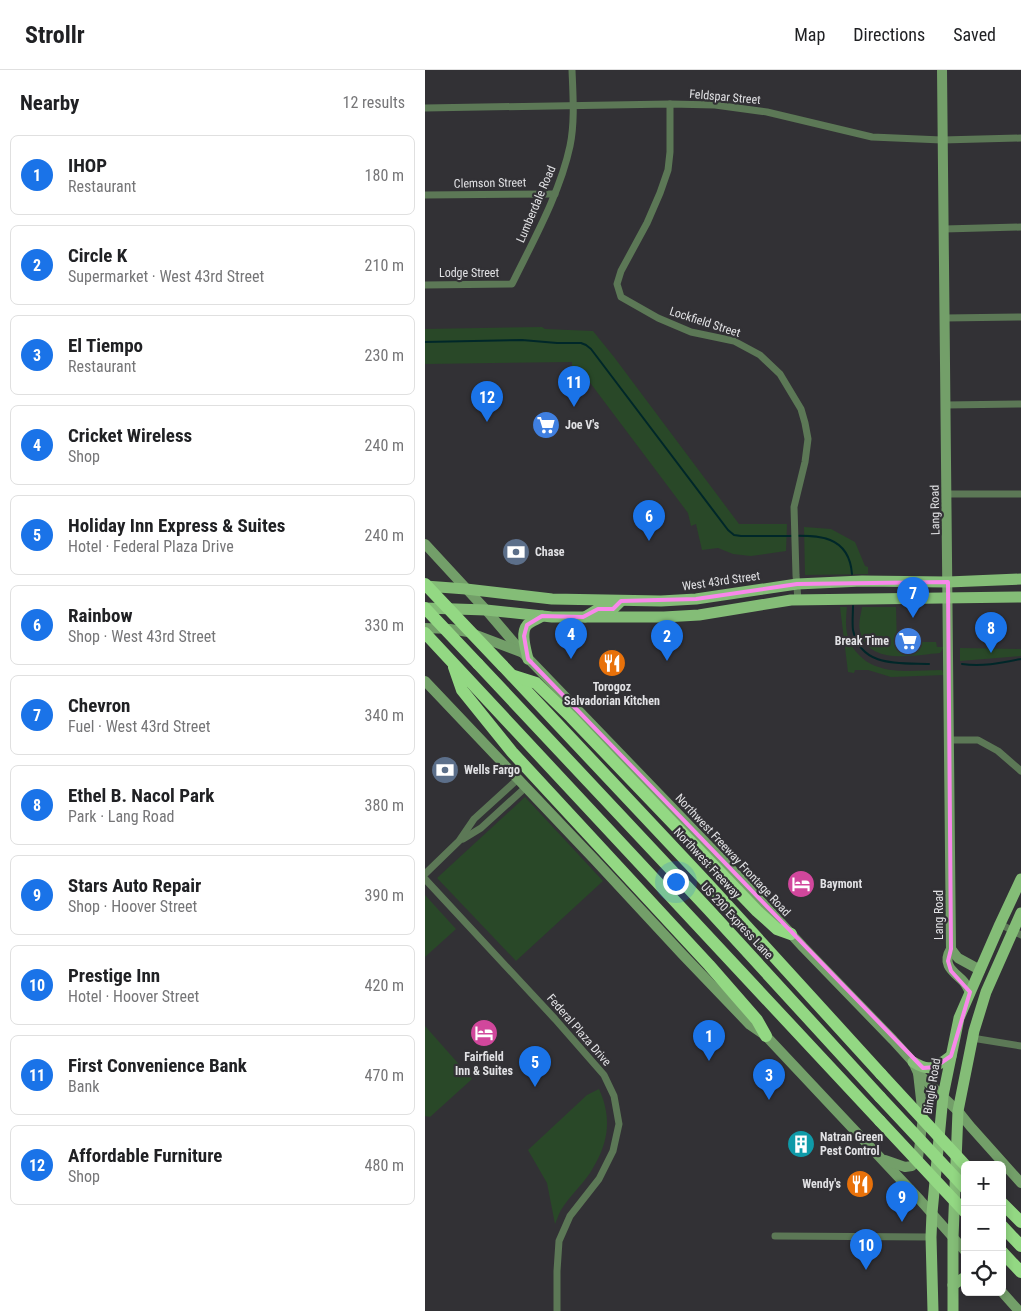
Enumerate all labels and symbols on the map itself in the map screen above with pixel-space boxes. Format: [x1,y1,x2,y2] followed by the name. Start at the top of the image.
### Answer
[689,87,762,107] street label: Feldspar Street
[513,163,559,245] street label: Lumberdale Road
[454,175,527,191] street label: Clemson Street
[439,266,499,280] street label: Lodge Street
[668,304,743,340] street label: Lockfield Street
[558,366,590,407] pin: 11
[471,381,503,422] pin: 12
[531,410,561,440] supermarket icon: Joe V's
[565,418,600,432] place label: Joe V's
[928,485,942,535] street label: Lang Road
[633,500,665,541] pin: 6
[501,537,531,567] bank icon: Chase
[535,545,565,559] place label: Chase
[681,569,761,593] street label: West 43rd Street
[897,577,929,618] pin: 7
[975,612,1007,653] pin: 8
[555,618,587,659] pin: 4
[651,620,683,661] pin: 2
[893,626,923,656] supermarket icon: Break Time
[835,634,889,648] place label: Break Time
[597,648,627,678] restaurant icon: Torogoz Salvadorian Kitchen
[564,680,660,708] place label: Torogoz Salvadorian Kitchen
[430,755,460,785] bank icon: Wells Fargo
[464,763,520,777] place label: Wells Fargo
[672,791,794,919] street label: Northwest Freeway Frontage Road
[671,825,743,901] street label: Northwest Freeway
[663,869,689,895] your location
[786,869,816,899] hotel icon: Baymont
[820,877,862,891] place label: Baymont
[698,880,776,962] street label: US 290 Express Lane
[932,890,946,940] street label: Lang Road
[544,991,614,1069] street label: Federal Plaza Drive
[469,1018,499,1048] hotel icon: Fairfield Inn & Suites
[693,1020,725,1061] pin: 1
[519,1046,551,1087] pin: 5
[455,1050,513,1078] place label: Fairfield Inn & Suites
[921,1057,943,1115] street label: Bingle Road
[753,1059,785,1100] pin: 3
[786,1129,816,1159] building icon: Natran Green Pest Control
[820,1130,883,1158] place label: Natran Green Pest Control
[845,1169,875,1199] restaurant icon: Wendy's
[802,1177,842,1191] place label: Wendy's
[886,1181,918,1222] pin: 9
[850,1229,882,1270] pin: 10

